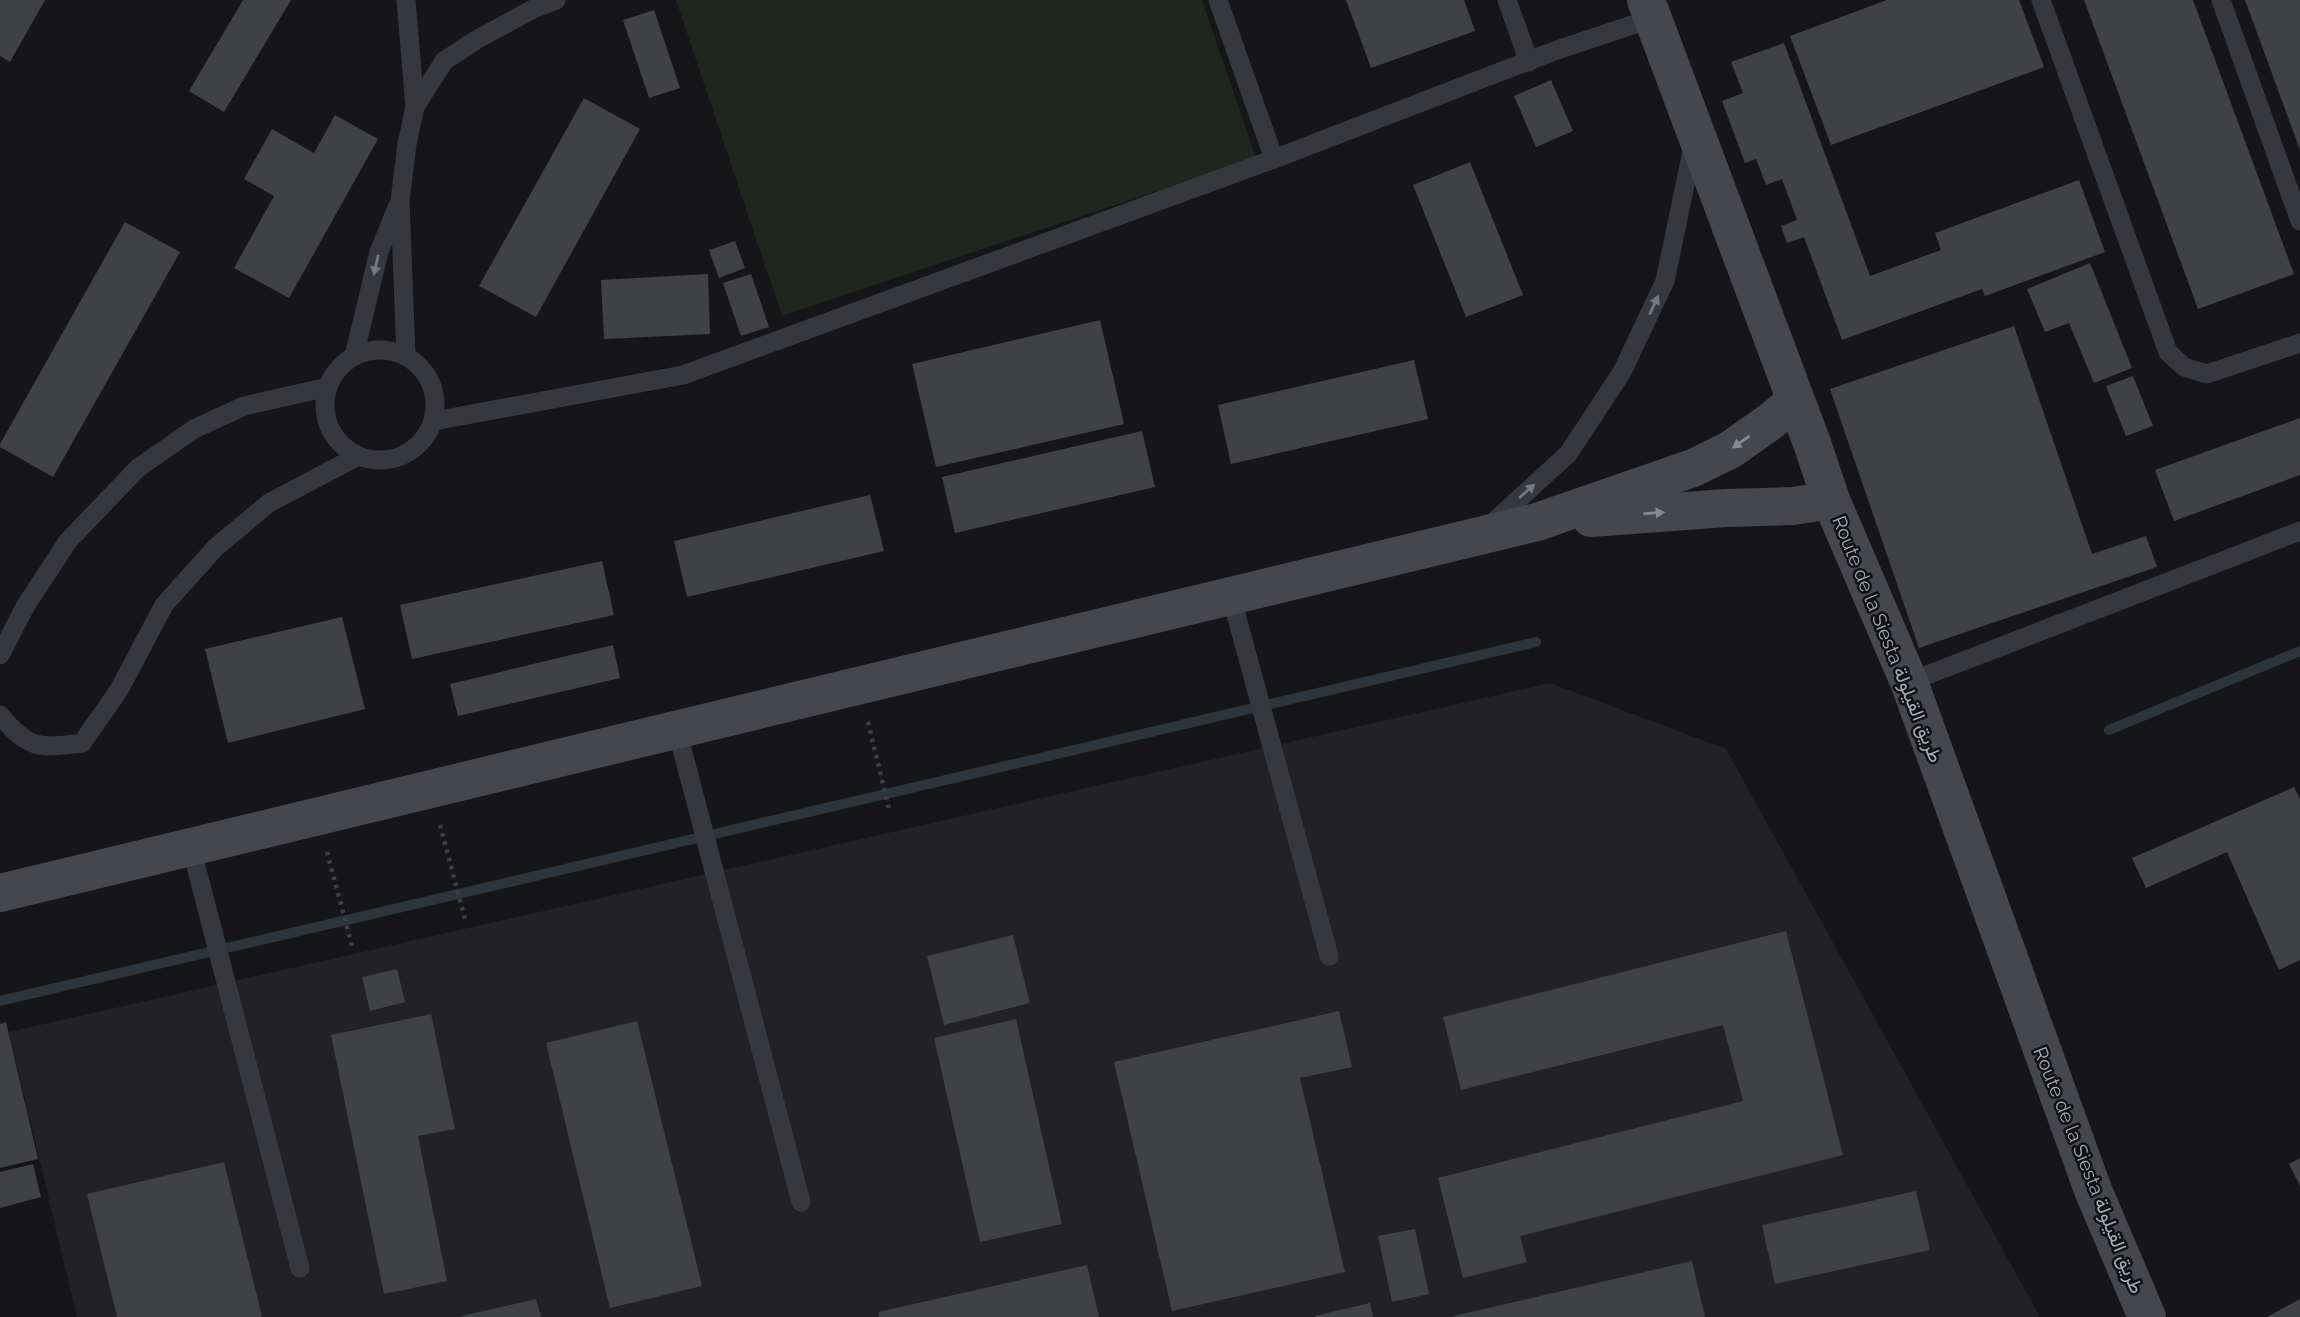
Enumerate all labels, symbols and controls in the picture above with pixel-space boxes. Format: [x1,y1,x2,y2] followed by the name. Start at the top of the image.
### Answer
[370,254,381,276] one-way arrow
[1648,295,1660,315] one-way arrow
[1732,435,1750,449] one-way arrow
[1519,484,1536,499] one-way arrow
[1643,507,1665,518] one-way arrow
[1827,513,1948,766] street label: Route de la Siesta طريق القيلولة
[2028,1044,2149,1297] street label: Route de la Siesta طريق القيلولة

